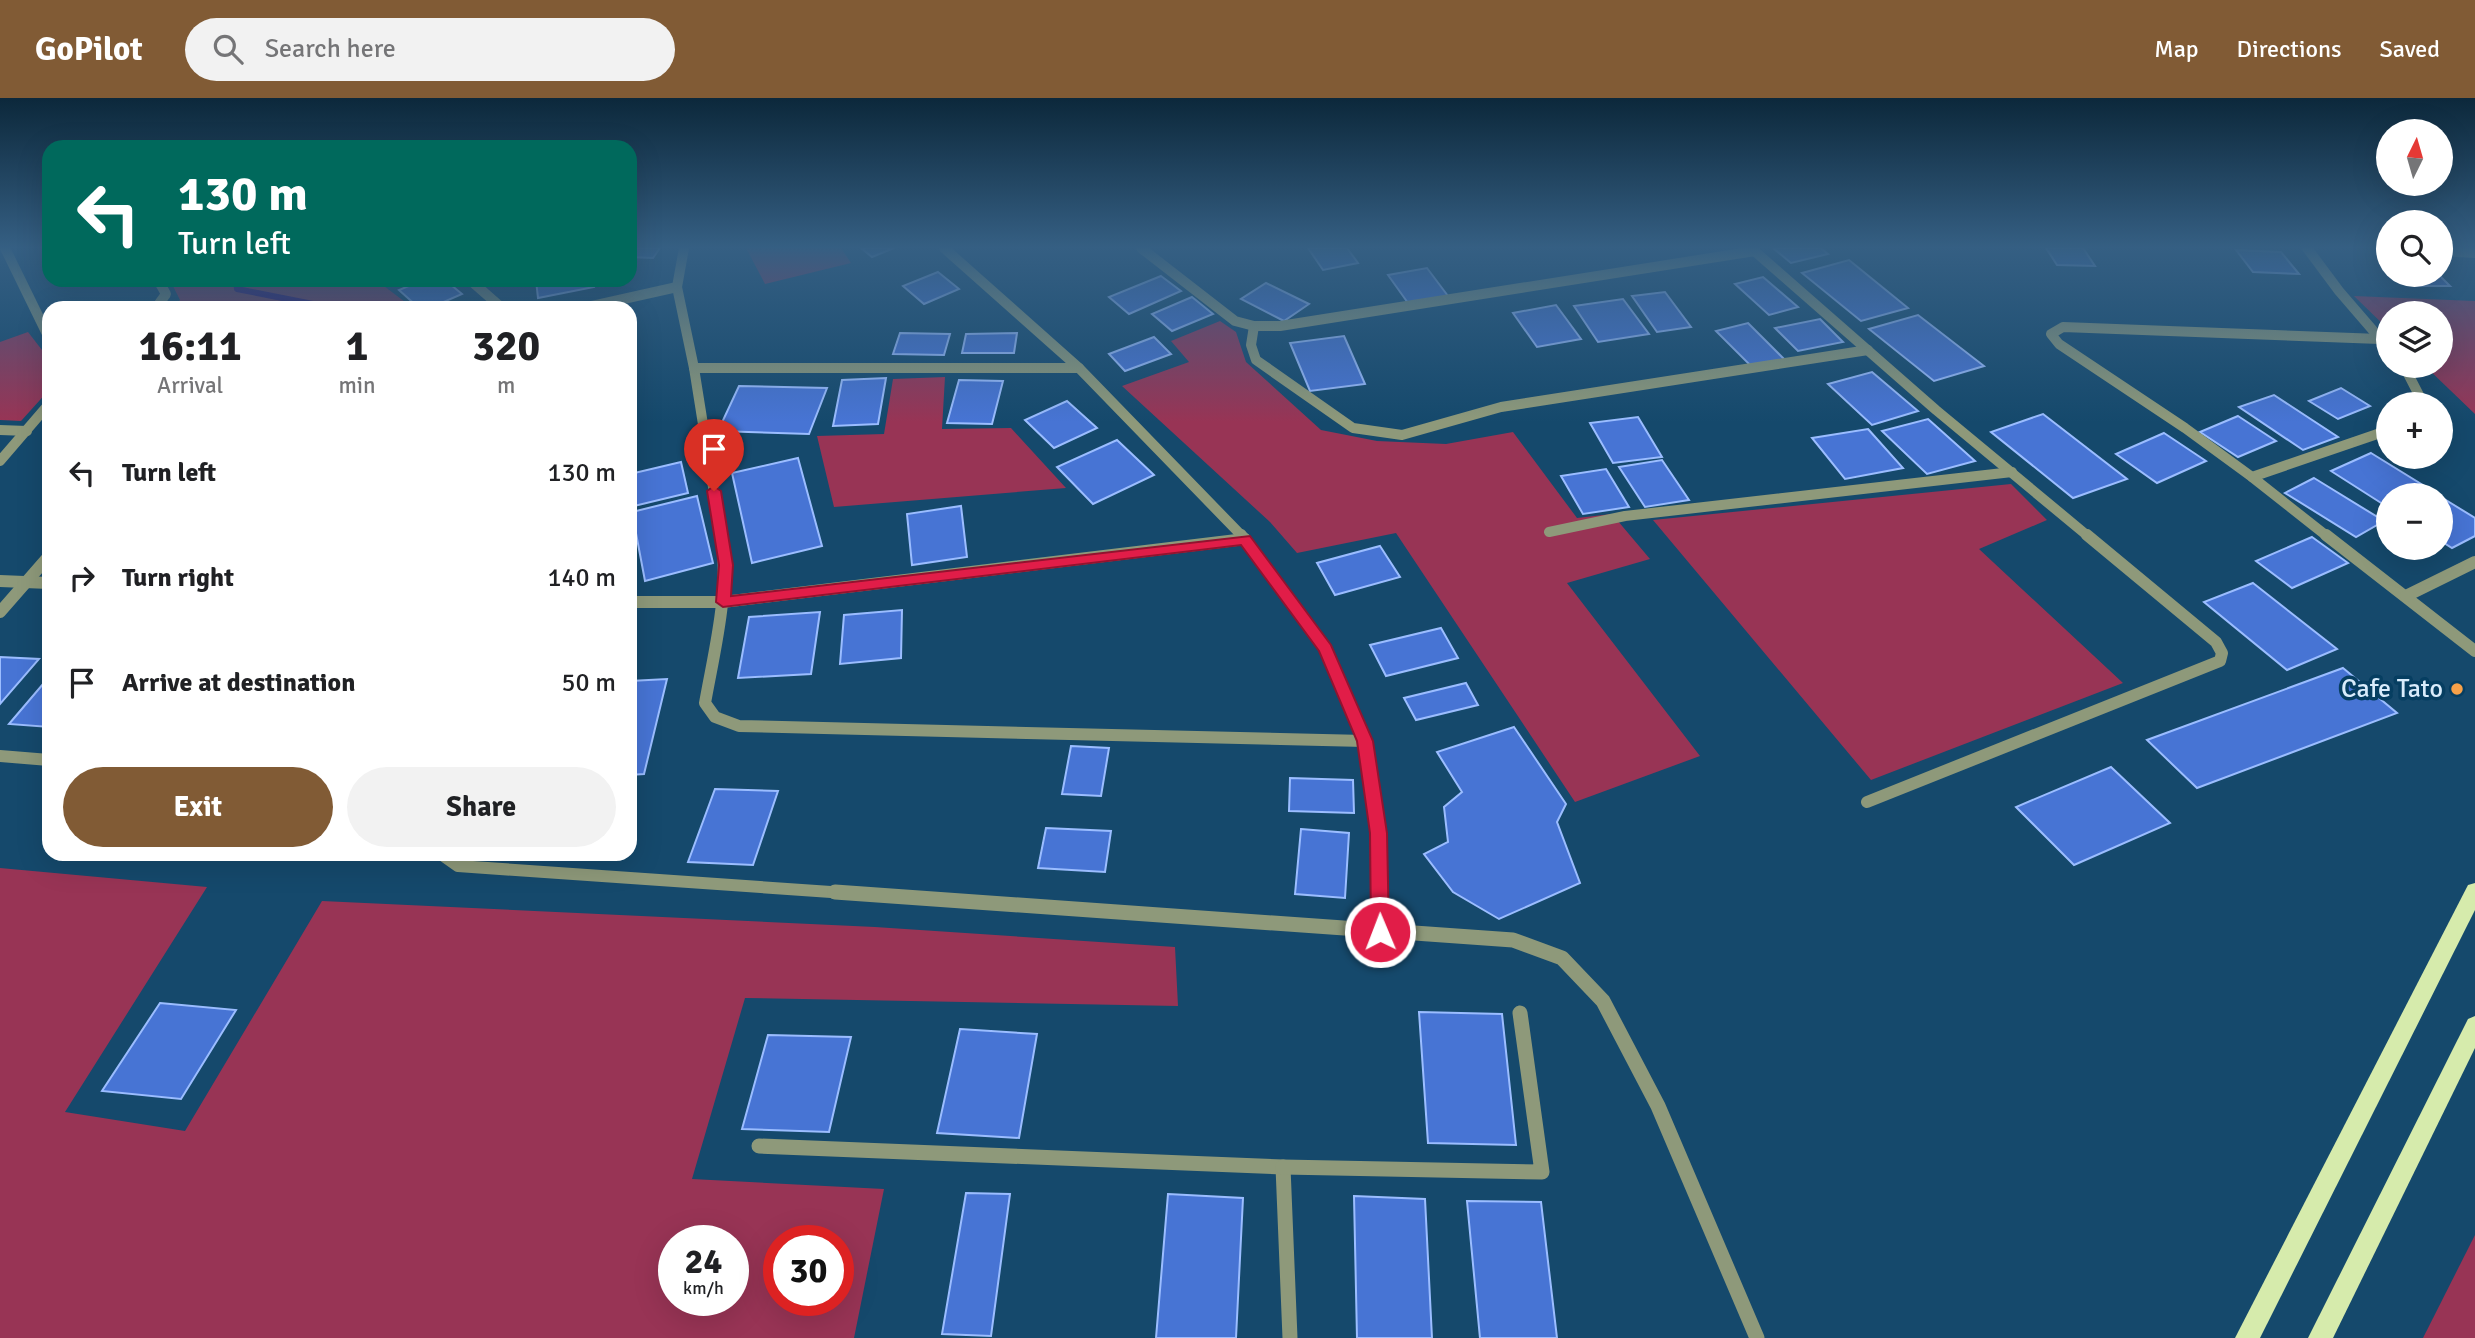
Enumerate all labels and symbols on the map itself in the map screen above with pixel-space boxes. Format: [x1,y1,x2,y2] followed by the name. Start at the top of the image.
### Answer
[2376,119,2454,196] north arrow
[684,419,744,491] pin
[2341,673,2443,705] place label: Cafe Tato
[2449,681,2465,697] marker: Cafe Tato
[1343,895,1417,969] position arrow
[763,1225,854,1316] speed limit sign: 30

